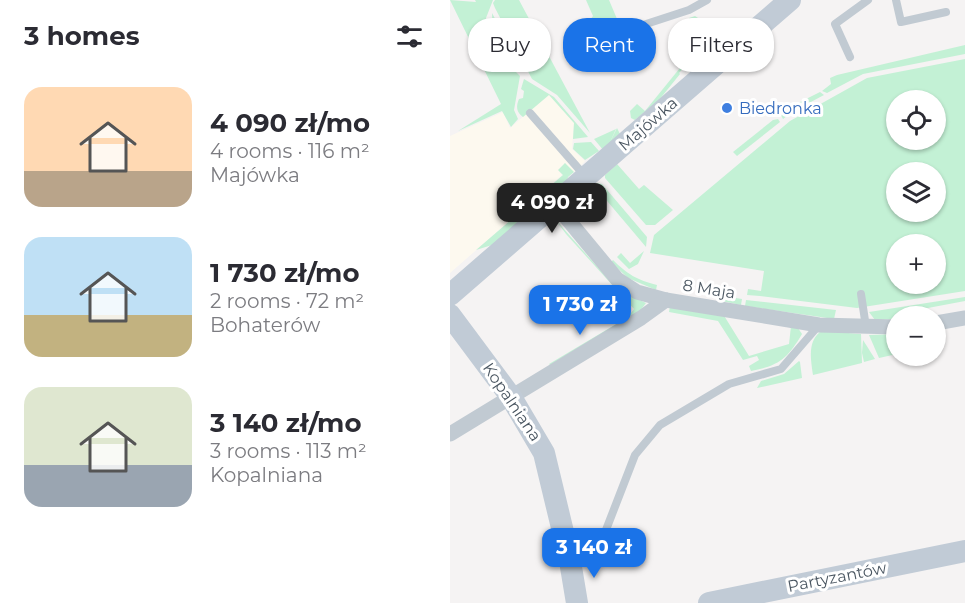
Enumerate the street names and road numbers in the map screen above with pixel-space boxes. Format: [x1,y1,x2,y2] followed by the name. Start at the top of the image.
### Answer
[615,93,681,155] street label: Majówka
[681,275,737,303] street label: 8 Maja
[479,359,545,445] street label: Kopalniana
[786,558,888,596] street label: Partyzantów

